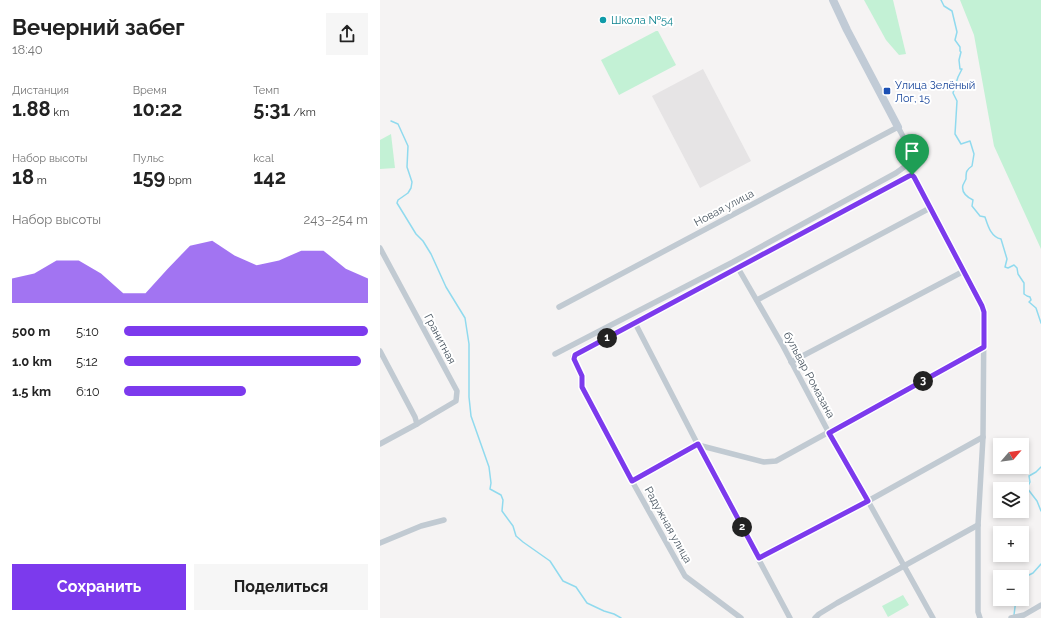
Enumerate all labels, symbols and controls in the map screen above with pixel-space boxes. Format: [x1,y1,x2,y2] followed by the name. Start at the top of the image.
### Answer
[326,13,368,55] button: share
[12,14,185,40] text: Вечерний забег
[611,14,673,27] place label: Школа №54
[598,15,608,25] marker: Школа №54
[12,42,43,57] text: 18:40
[895,79,975,105] place label: Улица Зелёный Лог, 15
[12,84,69,97] text: Дистанция
[133,84,167,97] text: Время
[253,84,279,97] text: Темп
[882,86,892,96] marker: Улица Зелёный Лог, 15
[12,97,51,121] text: 1.88
[133,97,182,121] text: 10:22
[253,97,290,121] text: 5:31
[51,106,69,119] text: km
[290,106,316,119] text: /km
[895,134,929,175] pin
[901,140,923,162] icon: arrive
[12,152,87,165] text: Набор высоты
[133,152,164,165] text: Пульс
[253,152,274,165] text: kcal
[12,165,34,189] text: 18
[133,165,165,189] text: 159
[253,165,286,189] text: 142
[34,174,47,187] text: m
[165,174,192,187] text: bpm
[692,187,756,229] street label: Новая улица
[12,212,101,227] text: Набор высоты
[304,212,368,227] text: 243–254 m
[421,312,459,366] street label: Гранитная
[12,324,50,339] text: 500 m
[76,324,99,339] text: 5:10
[597,328,617,348] pin: 1
[781,330,837,420] street label: бульвар Ромазана
[604,331,610,344] text: 1
[12,354,52,369] text: 1.0 km
[76,354,98,369] text: 5:12
[913,371,933,391] pin: 3
[920,374,926,387] text: 3
[12,384,51,399] text: 1.5 km
[76,384,100,399] text: 6:10
[993,438,1029,474] north arrow
[993,438,1029,606] map controls
[993,482,1029,518] button: layers
[642,484,694,566] street label: Радужная улица
[732,517,752,537] pin: 2
[739,520,745,533] text: 2
[993,526,1029,562] button: +
[12,564,186,610] button: Сохранить
[194,564,368,610] button: Поделиться
[993,570,1029,606] button: −

